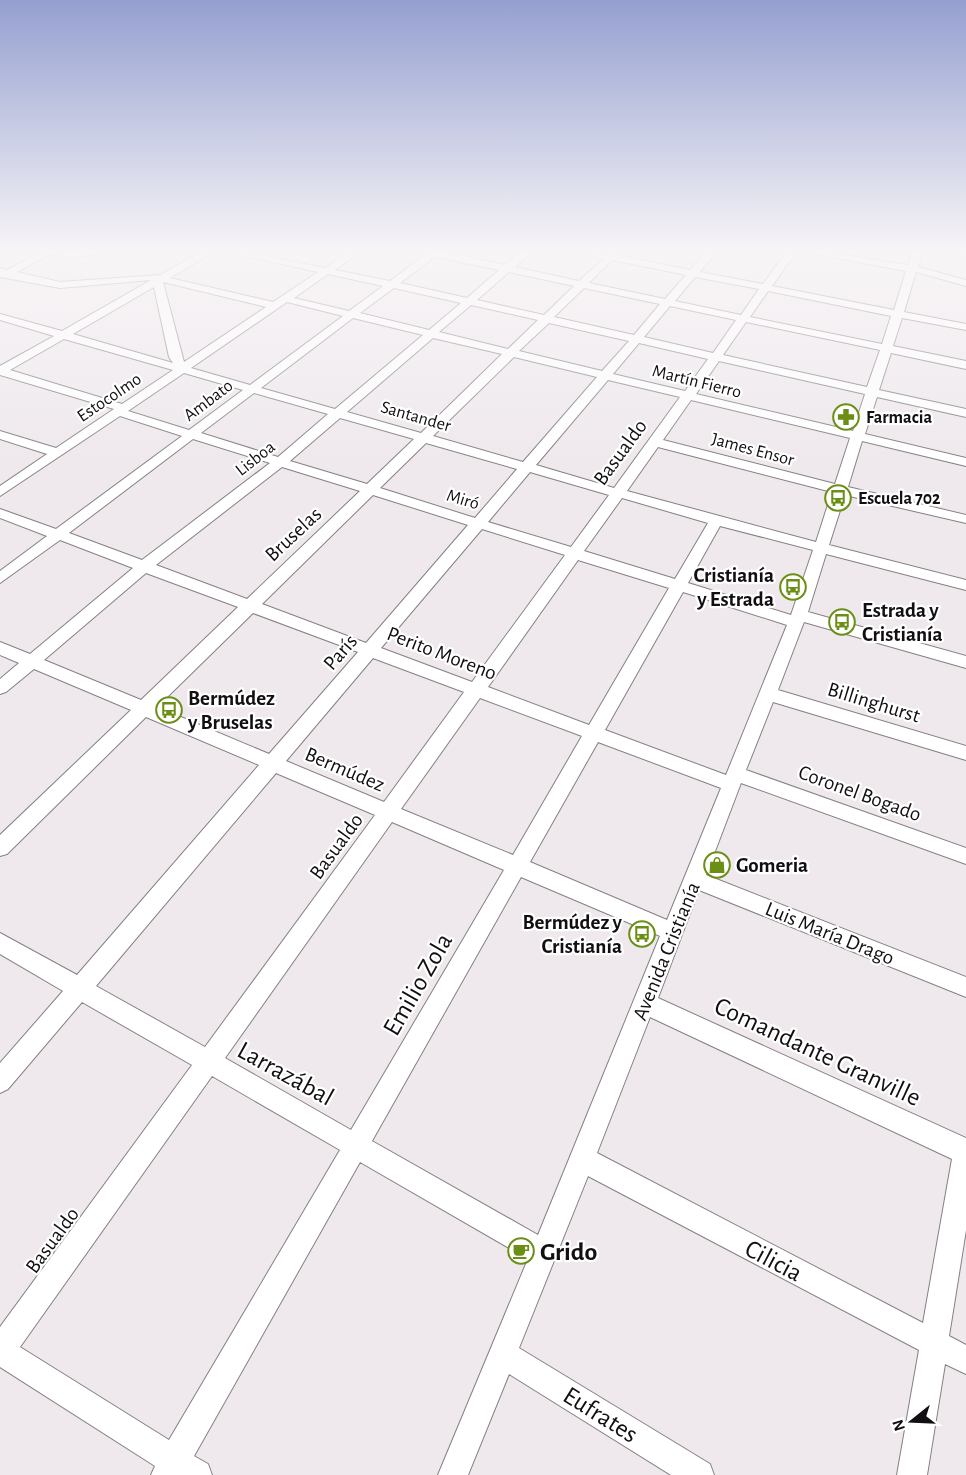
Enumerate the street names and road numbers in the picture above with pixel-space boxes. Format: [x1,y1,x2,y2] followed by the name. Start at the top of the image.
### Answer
[650,362,743,402] street label: Martín Fierro
[74,370,145,426] street label: Estocolmo
[181,377,237,425] street label: Ambato
[379,398,453,436] street label: Santander
[590,416,651,489] street label: Basualdo
[710,430,796,470] street label: James Ensor
[232,438,279,480] street label: Lisboa
[444,486,481,513] street label: Miró
[261,503,326,565] street label: Bruselas
[384,623,500,684] street label: Perito Moreno
[319,631,361,674] street label: París
[825,678,923,727] street label: Billinghurst
[302,743,388,796] street label: Bermúdez
[796,762,924,825] street label: Coronel Bogado
[306,810,367,883] street label: Basualdo
[629,879,704,1023] street label: Avenida Cristianía
[762,898,897,969] street label: Luis María Drago
[378,929,457,1040] street label: Emilio Zola
[710,993,925,1111] street label: Comandante Granville
[233,1037,338,1111] street label: Larrazábal
[22,1204,83,1277] street label: Basualdo
[741,1235,806,1287] street label: Cilicia
[559,1382,642,1448] street label: Eufrates

